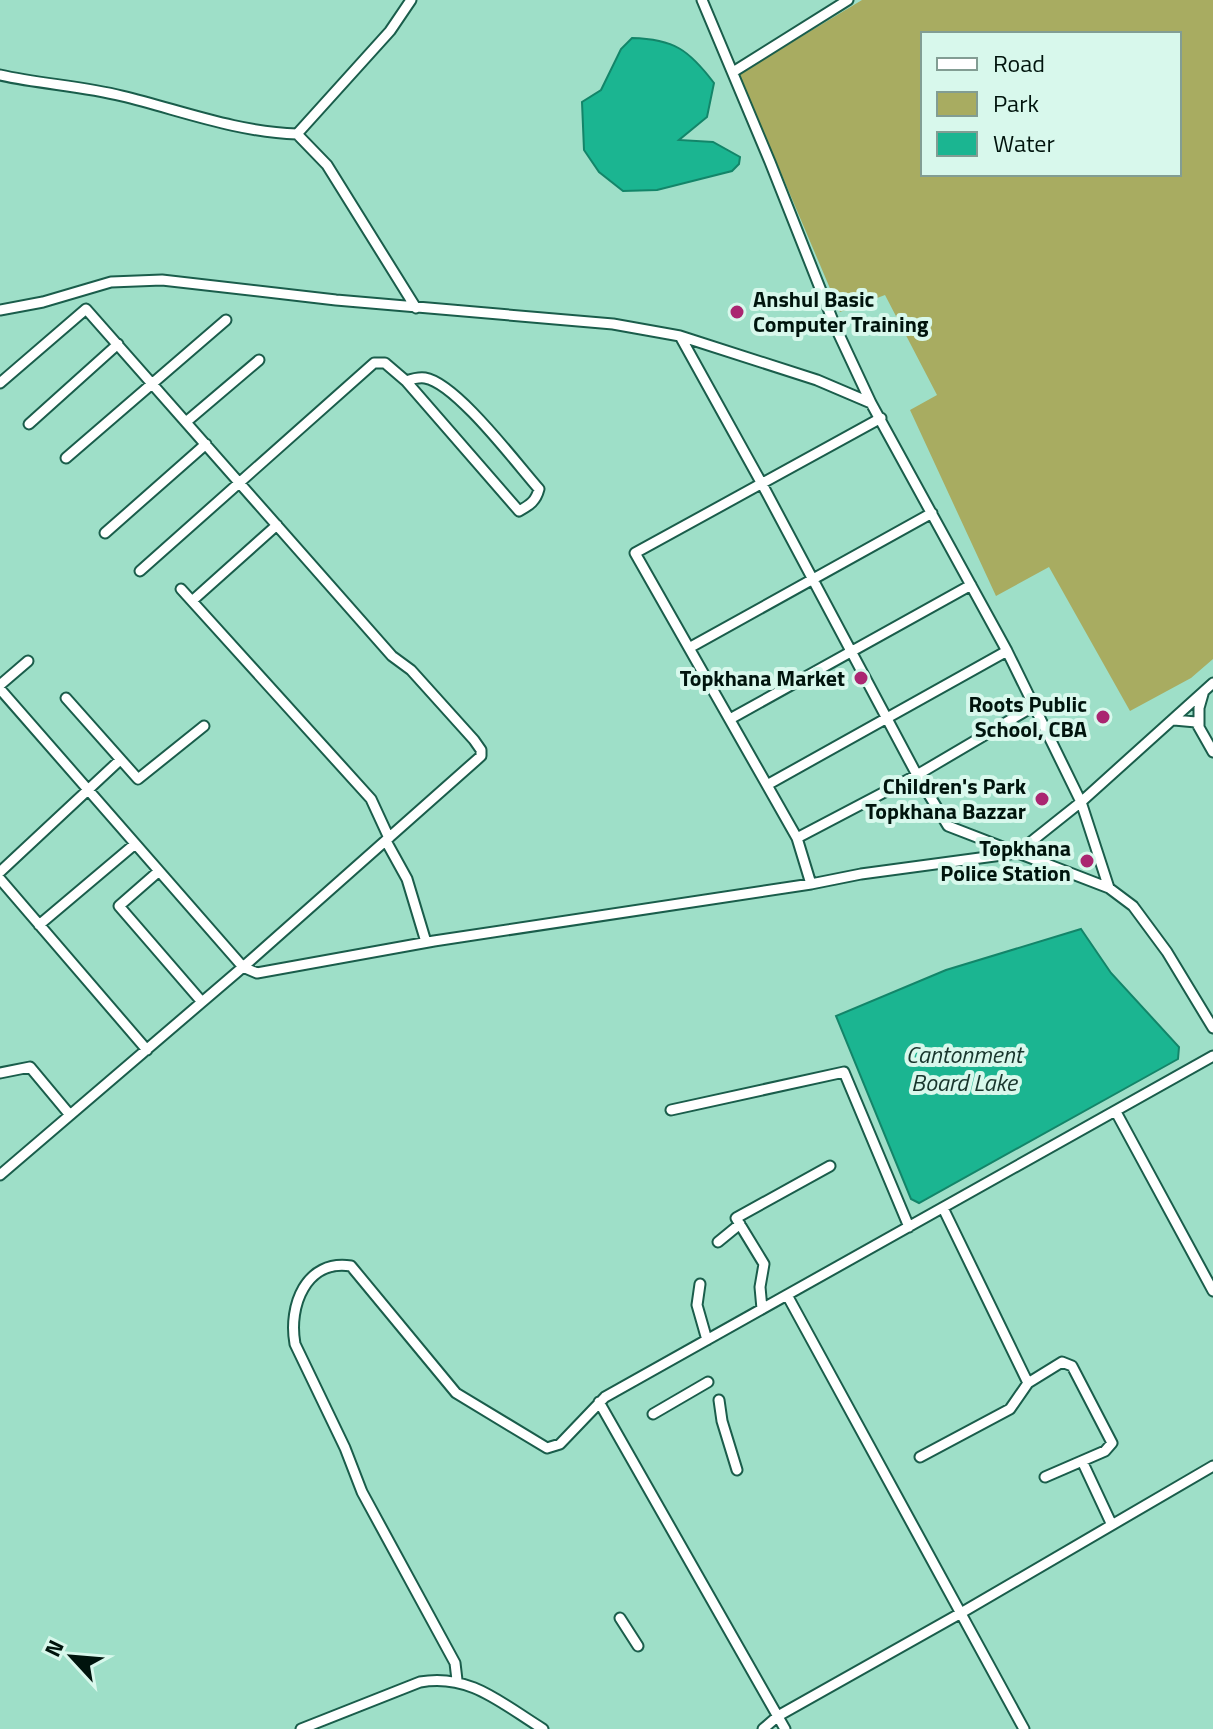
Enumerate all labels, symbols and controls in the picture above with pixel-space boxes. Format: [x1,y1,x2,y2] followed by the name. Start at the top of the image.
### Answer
[921,32,1181,176] legend
[993,45,1045,81] text: Road
[993,85,1039,121] text: Park
[993,125,1055,161] text: Water
[753,282,929,341] place label: Anshul Basic Computer Training
[728,303,746,321] marker: Anshul Basic Computer Training
[680,661,845,695] place label: Topkhana Market
[852,669,870,687] marker: Topkhana Market
[968,687,1087,746] place label: Roots Public School, CBA
[1094,708,1112,726] marker: Roots Public School, CBA
[865,769,1027,828] place label: Children's Park Topkhana Bazzar
[1033,790,1051,808] marker: Children's Park Topkhana Bazzar
[940,831,1071,890] place label: Topkhana Police Station
[1078,852,1096,870] marker: Topkhana Police Station
[906,1036,1026,1100] water label: Cantonment Board Lake
[32,1617,112,1697] north arrow
[35,1634,73,1663] text: N

